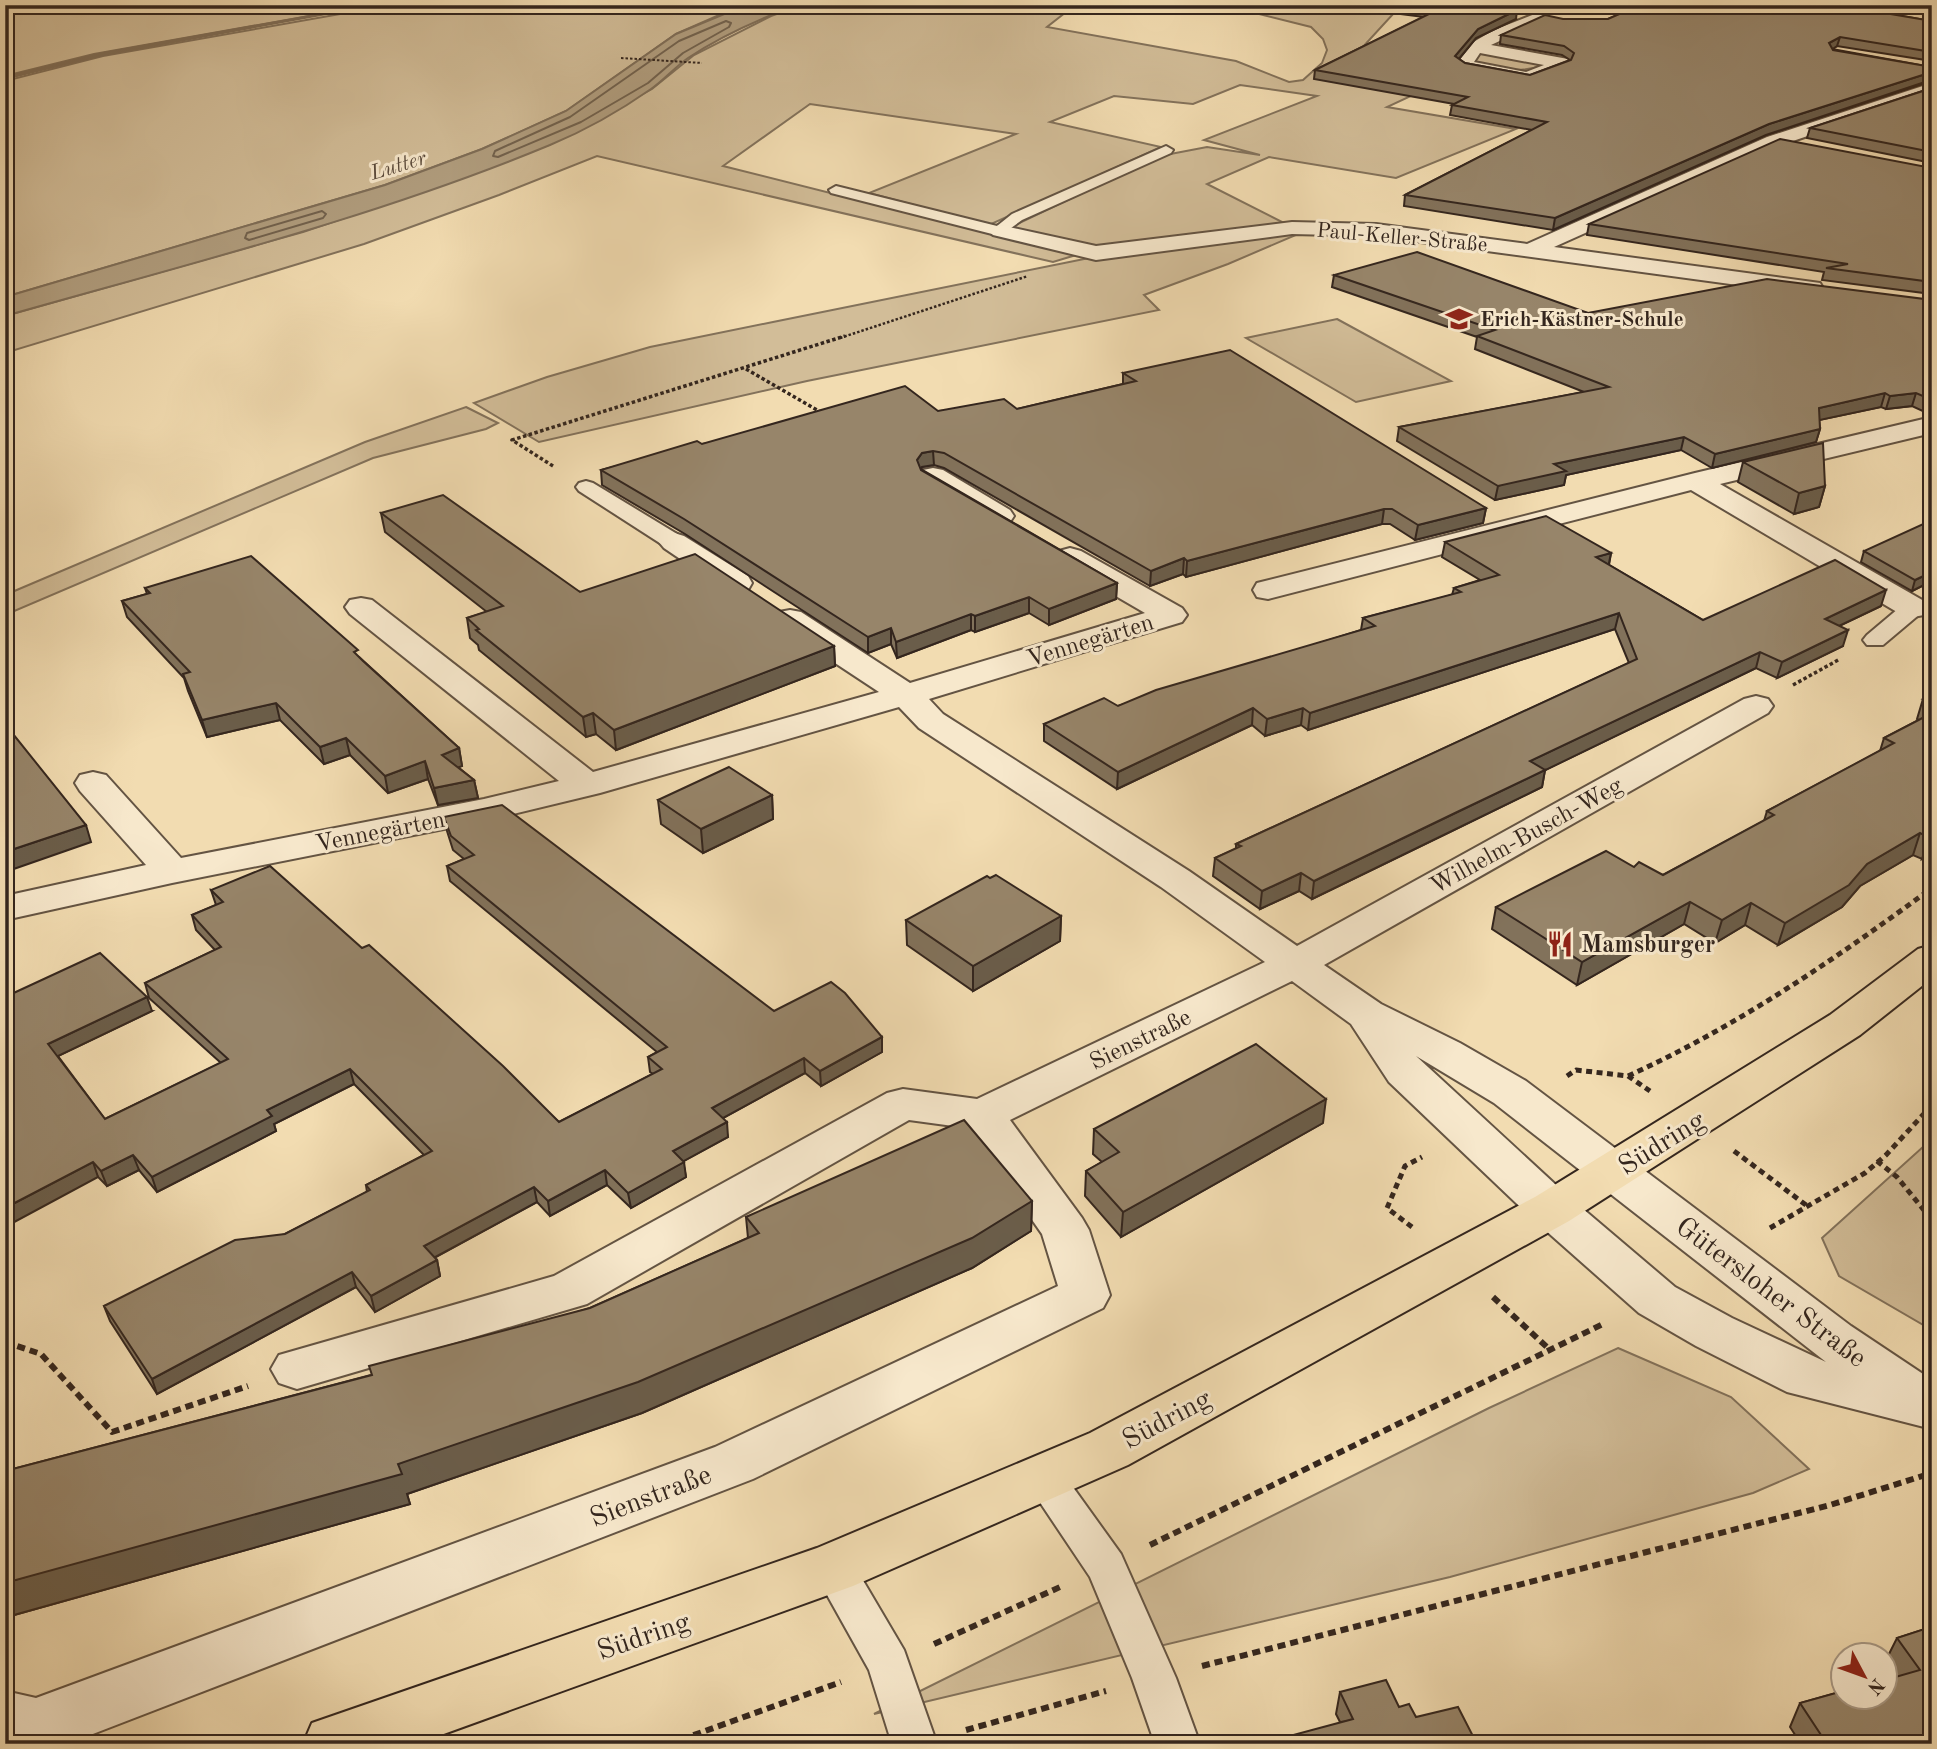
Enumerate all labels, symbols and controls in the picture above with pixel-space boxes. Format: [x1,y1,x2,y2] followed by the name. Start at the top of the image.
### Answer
[367,148,430,185] water label: Lutter
[1316,221,1488,256] street label: Paul-Keller-Straße
[1444,304,1474,334] school or university icon: Erich-Kästner-Schule
[1480,310,1684,331] place label: Erich-Kästner-Schule
[1024,611,1157,673] street label: Vennegärten
[1427,774,1627,900] street label: Wilhelm-Busch-Weg
[314,809,447,857] street label: Vennegärten
[1545,929,1575,959] restaurant icon: Mamsburger
[1581,934,1715,958] place label: Mamsburger
[1086,1006,1195,1076] street label: Sienstraße
[1614,1107,1711,1182] street label: Südring
[1670,1213,1871,1374] street label: Gütersloher Straße
[1118,1386,1216,1456] street label: Südring
[586,1462,716,1534] street label: Sienstraße
[594,1609,694,1667] street label: Südring
[1828,1640,1898,1710] north arrow
[1863,1674,1887,1698] text: N

